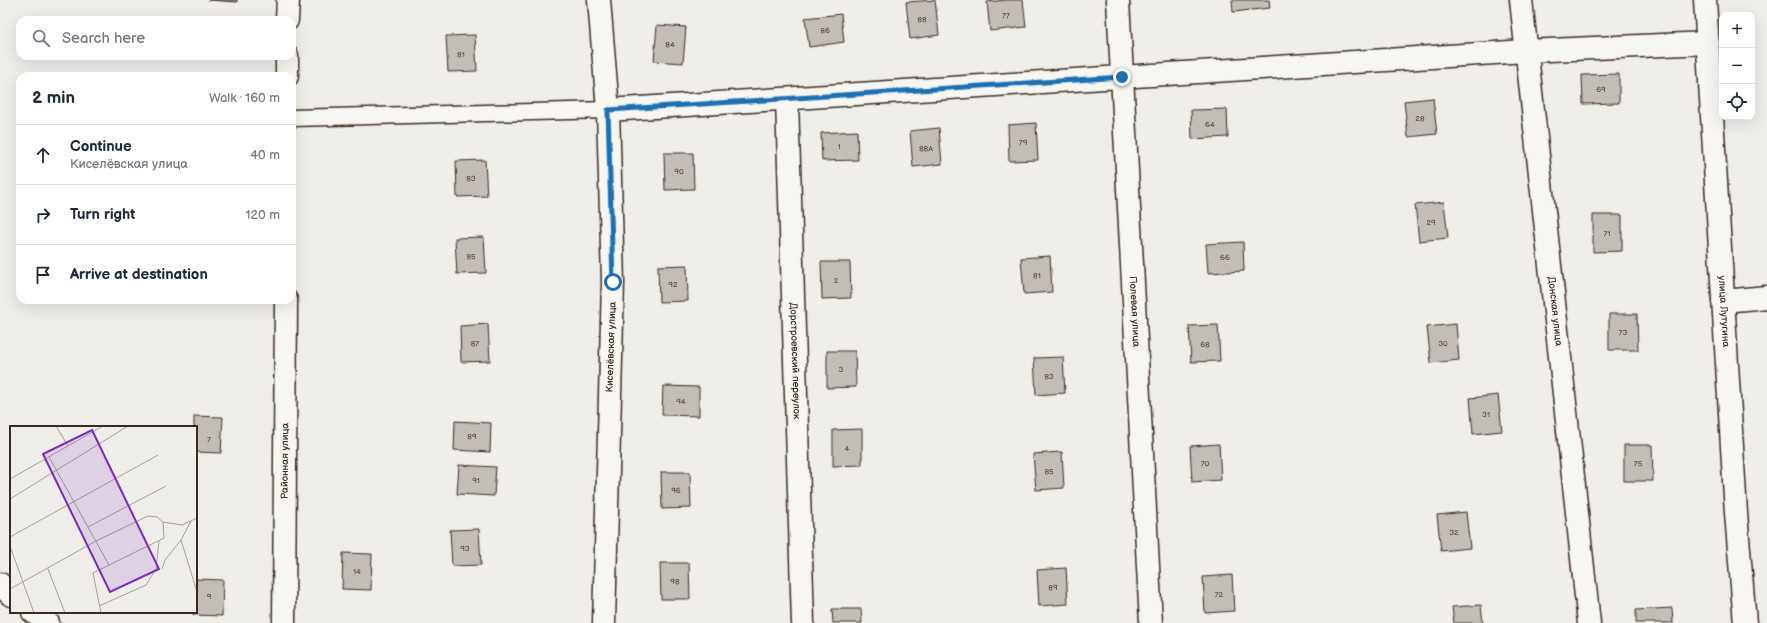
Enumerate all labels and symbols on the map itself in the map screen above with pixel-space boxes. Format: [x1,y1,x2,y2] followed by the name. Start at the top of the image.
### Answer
[1002,11,1010,20] house number: 77
[917,15,927,24] house number: 88
[820,26,830,35] house number: 86
[665,40,675,49] house number: 84
[457,50,465,59] house number: 81
[1113,68,1131,86] route end
[1596,85,1606,94] house number: 69
[1415,114,1425,123] house number: 28
[1205,120,1215,129] house number: 64
[1019,138,1028,147] house number: 79
[837,142,841,151] house number: 1
[919,144,933,153] house number: 88А
[674,167,684,176] house number: 90
[466,174,476,183] house number: 83
[1426,218,1436,227] house number: 29
[1603,229,1611,238] house number: 71
[466,252,476,261] house number: 85
[1220,253,1230,262] house number: 66
[1033,271,1041,280] house number: 81
[604,273,622,291] route start
[1716,275,1732,348] street label: улица Лутугина
[834,276,839,285] house number: 2
[1127,276,1142,347] street label: Полевая улица
[1545,276,1565,347] street label: Донская улица
[668,280,678,289] house number: 92
[603,301,619,393] street label: Киселёвская улица
[787,302,803,420] street label: Дорстроевский переулок
[1619,328,1627,337] house number: 73
[471,339,479,348] house number: 87
[1438,339,1448,348] house number: 30
[1200,340,1210,349] house number: 68
[839,365,844,374] house number: 3
[1044,372,1054,381] house number: 83
[676,397,686,406] house number: 94
[1482,410,1490,419] house number: 31
[279,423,291,499] street label: Районная улица
[10,426,197,613] inset map
[467,432,477,441] house number: 89
[207,435,211,444] house number: 7
[845,444,850,453] house number: 4
[1201,459,1210,468] house number: 70
[1634,459,1643,468] house number: 75
[1044,467,1054,476] house number: 85
[472,476,480,485] house number: 91
[671,486,681,495] house number: 96
[1449,528,1459,537] house number: 32
[460,544,470,553] house number: 93
[353,567,361,576] house number: 14
[670,577,680,586] house number: 98
[1048,583,1058,592] house number: 89
[1215,590,1224,599] house number: 72
[207,592,212,601] house number: 9

